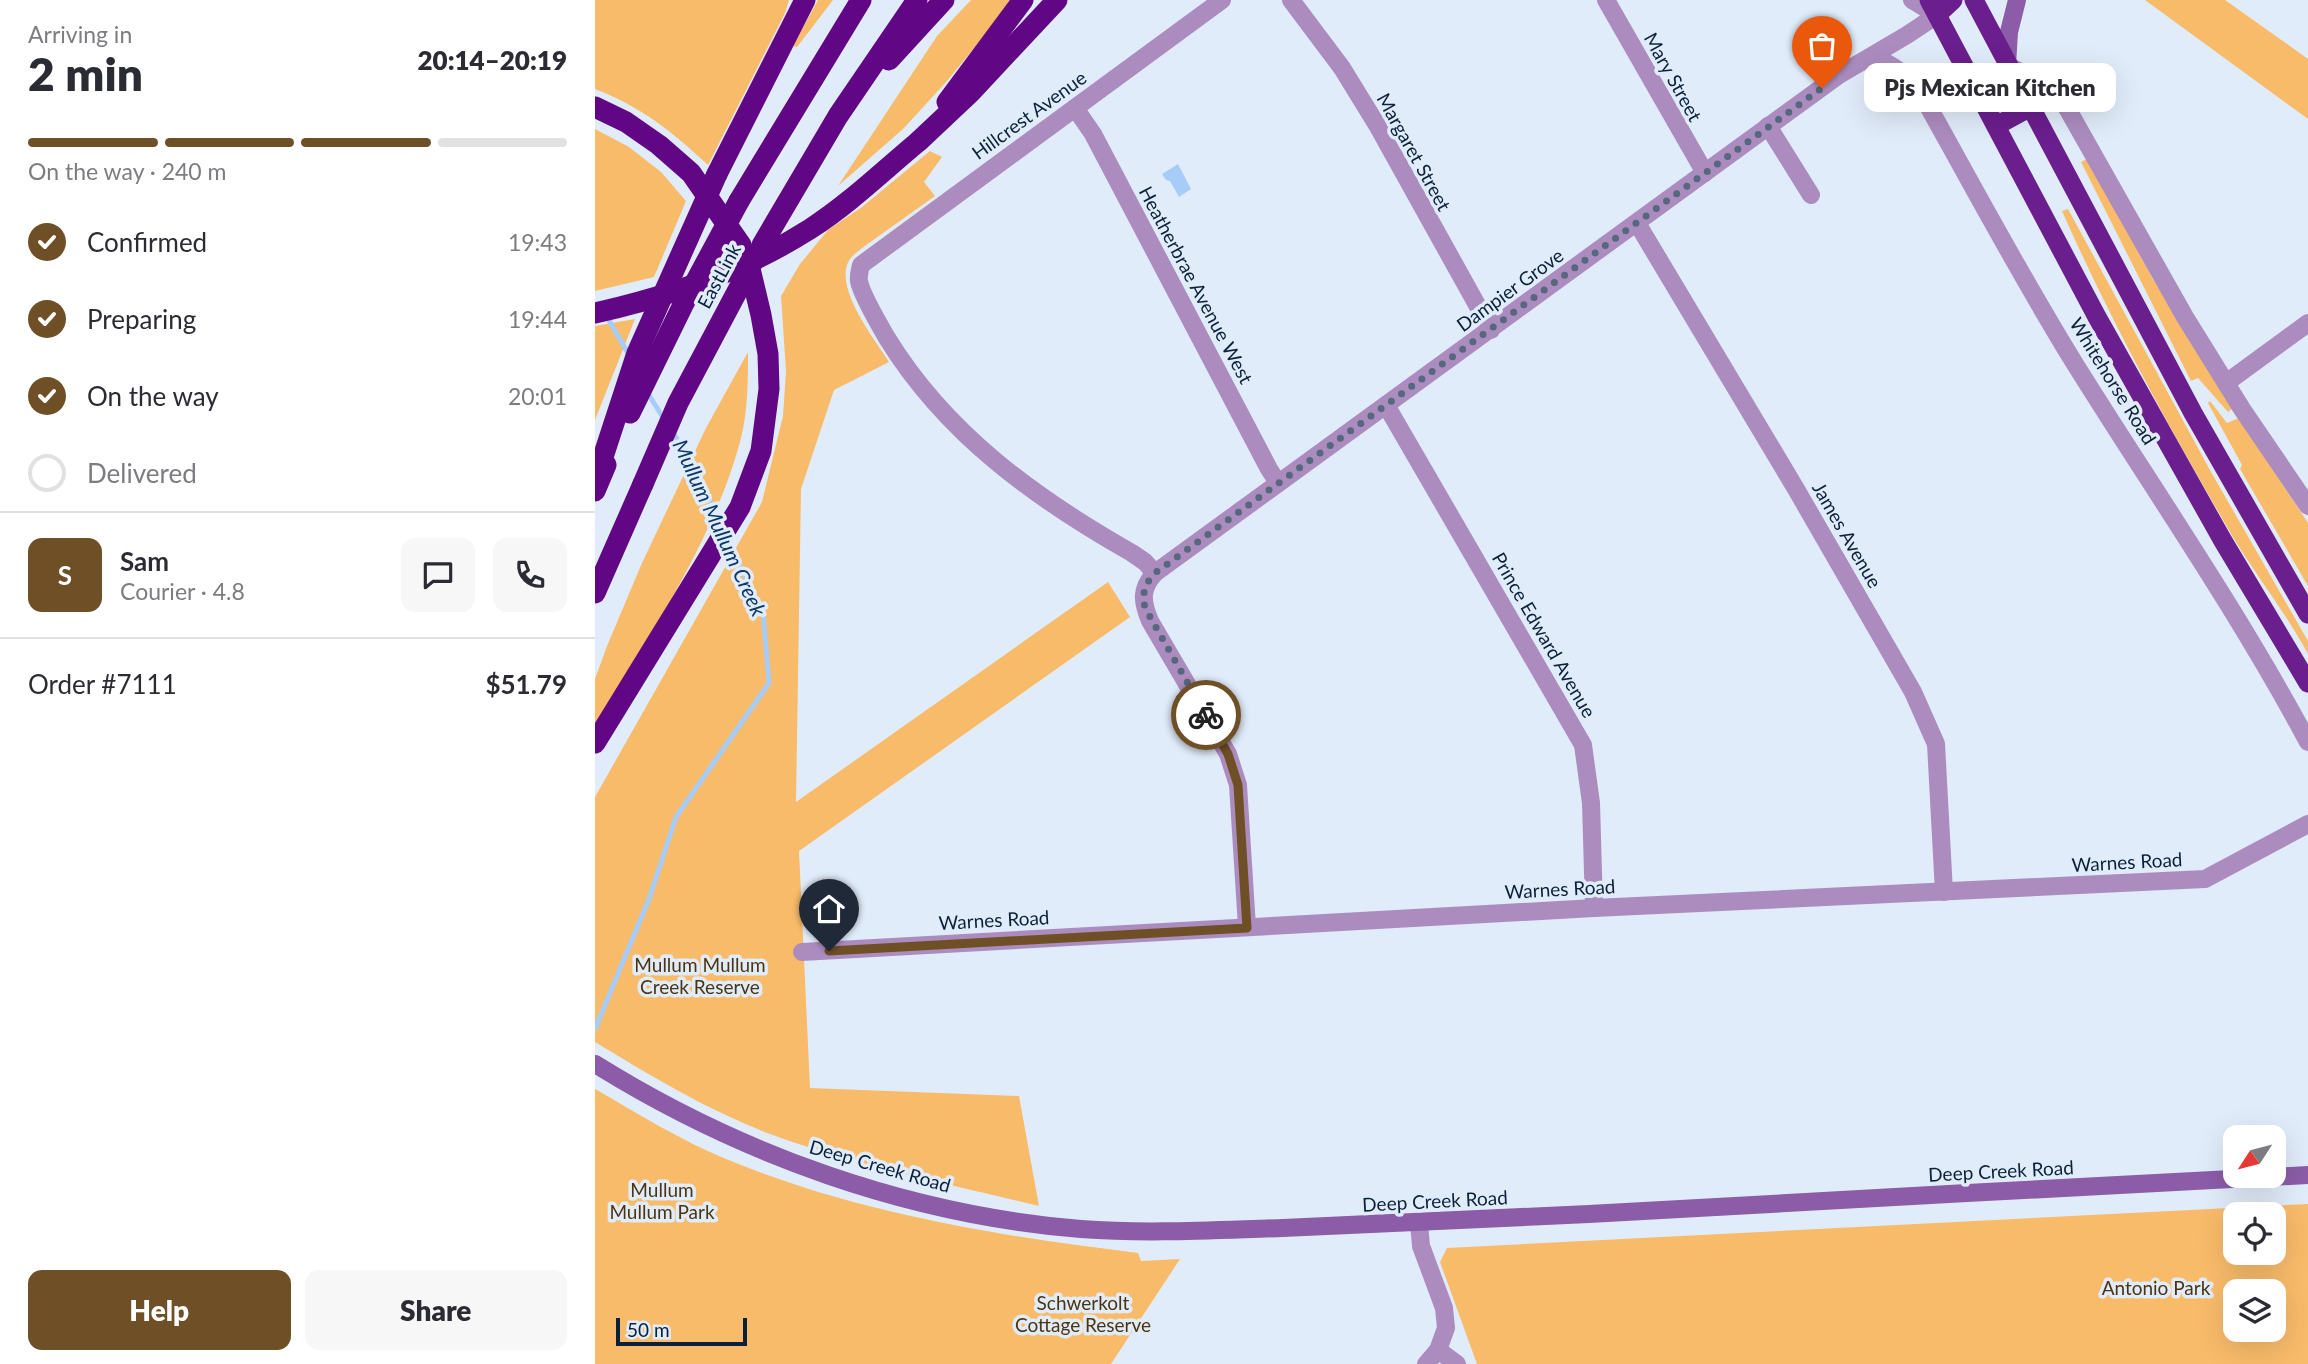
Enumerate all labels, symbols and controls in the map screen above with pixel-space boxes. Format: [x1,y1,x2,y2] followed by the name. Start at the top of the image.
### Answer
[1792,16,1852,88] pin
[28,20,132,48] text: Arriving in
[1803,27,1841,65] icon: bag
[1640,28,1707,125] street label: Mary Street
[417,44,567,76] text: 20:14–20:19
[28,46,143,101] text: 2 min
[1864,64,2116,112] callout: Pjs Mexican Kitchen
[967,65,1090,164] street label: Hillcrest Avenue
[1884,73,2096,101] text: Pjs Mexican Kitchen
[1373,89,1456,215] street label: Margaret Street
[28,157,227,185] text: On the way · 240 m
[1135,182,1258,388] street label: Heatherbrae Avenue West
[28,223,66,261] icon: check
[87,226,207,258] text: Confirmed
[508,228,567,256] text: 19:43
[692,239,745,312] street label: EastLink
[1452,243,1568,336] street label: Dampier Grove
[28,300,66,338] icon: check
[87,303,196,335] text: Preparing
[508,305,567,333] text: 19:44
[2065,313,2162,448] street label: Whitehorse Road
[28,377,66,415] icon: check
[87,380,219,412] text: On the way
[508,382,567,410] text: 20:01
[668,435,773,621] water label: Mullum Mullum Creek
[87,457,197,489] text: Delivered
[1808,478,1887,592] street label: James Avenue
[401,538,475,612] button: chat
[493,538,567,612] button: phone
[120,545,169,577] text: Sam
[1488,548,1601,721] street label: Prince Edward Avenue
[58,559,72,591] text: S
[120,577,245,605] text: Courier · 4.8
[28,668,177,700] text: Order #7111
[485,668,567,700] text: $51.79
[1171,680,1241,750] courier
[1187,696,1225,734] icon: bike
[2071,847,2183,876] street label: Warnes Road
[1504,874,1616,903] street label: Warnes Road
[799,879,859,951] pin
[810,890,848,928] icon: home
[938,905,1050,934] street label: Warnes Road
[634,953,766,998] park label: Mullum Mullum Creek Reserve
[2223,1125,2285,1188] north arrow
[2223,1125,2286,1342] map controls
[807,1134,953,1197] street label: Deep Creek Road
[1928,1155,2074,1186] street label: Deep Creek Road
[609,1178,715,1223] park label: Mullum Mullum Park
[1362,1185,1508,1216] street label: Deep Creek Road
[2223,1202,2286,1265] button: locate
[28,1270,291,1350] button: Help
[305,1270,567,1350] button: Share
[2102,1276,2211,1299] park label: Antonio Park
[2223,1279,2286,1342] button: layers
[1015,1291,1151,1336] park label: Schwerkolt Cottage Reserve
[616,1315,747,1347] scale bar
[627,1318,670,1341] text: 50 m

